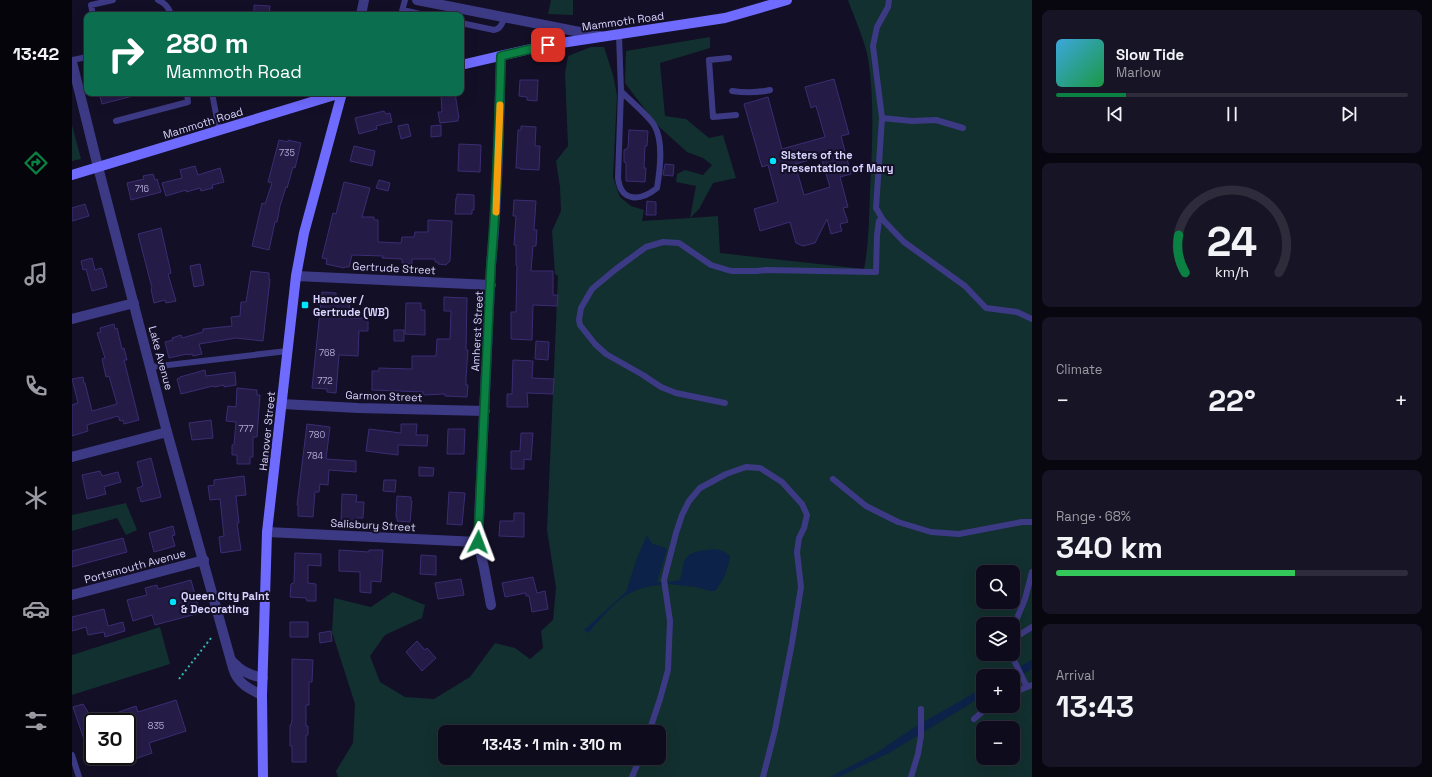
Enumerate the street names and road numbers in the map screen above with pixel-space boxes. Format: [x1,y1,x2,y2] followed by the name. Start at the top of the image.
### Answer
[581,8,665,34] street label: Mammoth Road
[161,104,245,142] street label: Mammoth Road
[352,259,436,277] street label: Gertrude Street
[468,290,486,372] street label: Amherst Street
[146,324,176,392] street label: Lake Avenue
[345,388,423,404] street label: Garmon Street
[256,391,278,471] street label: Hanover Street
[330,516,416,534] street label: Salisbury Street
[83,546,187,586] street label: Portsmouth Avenue

